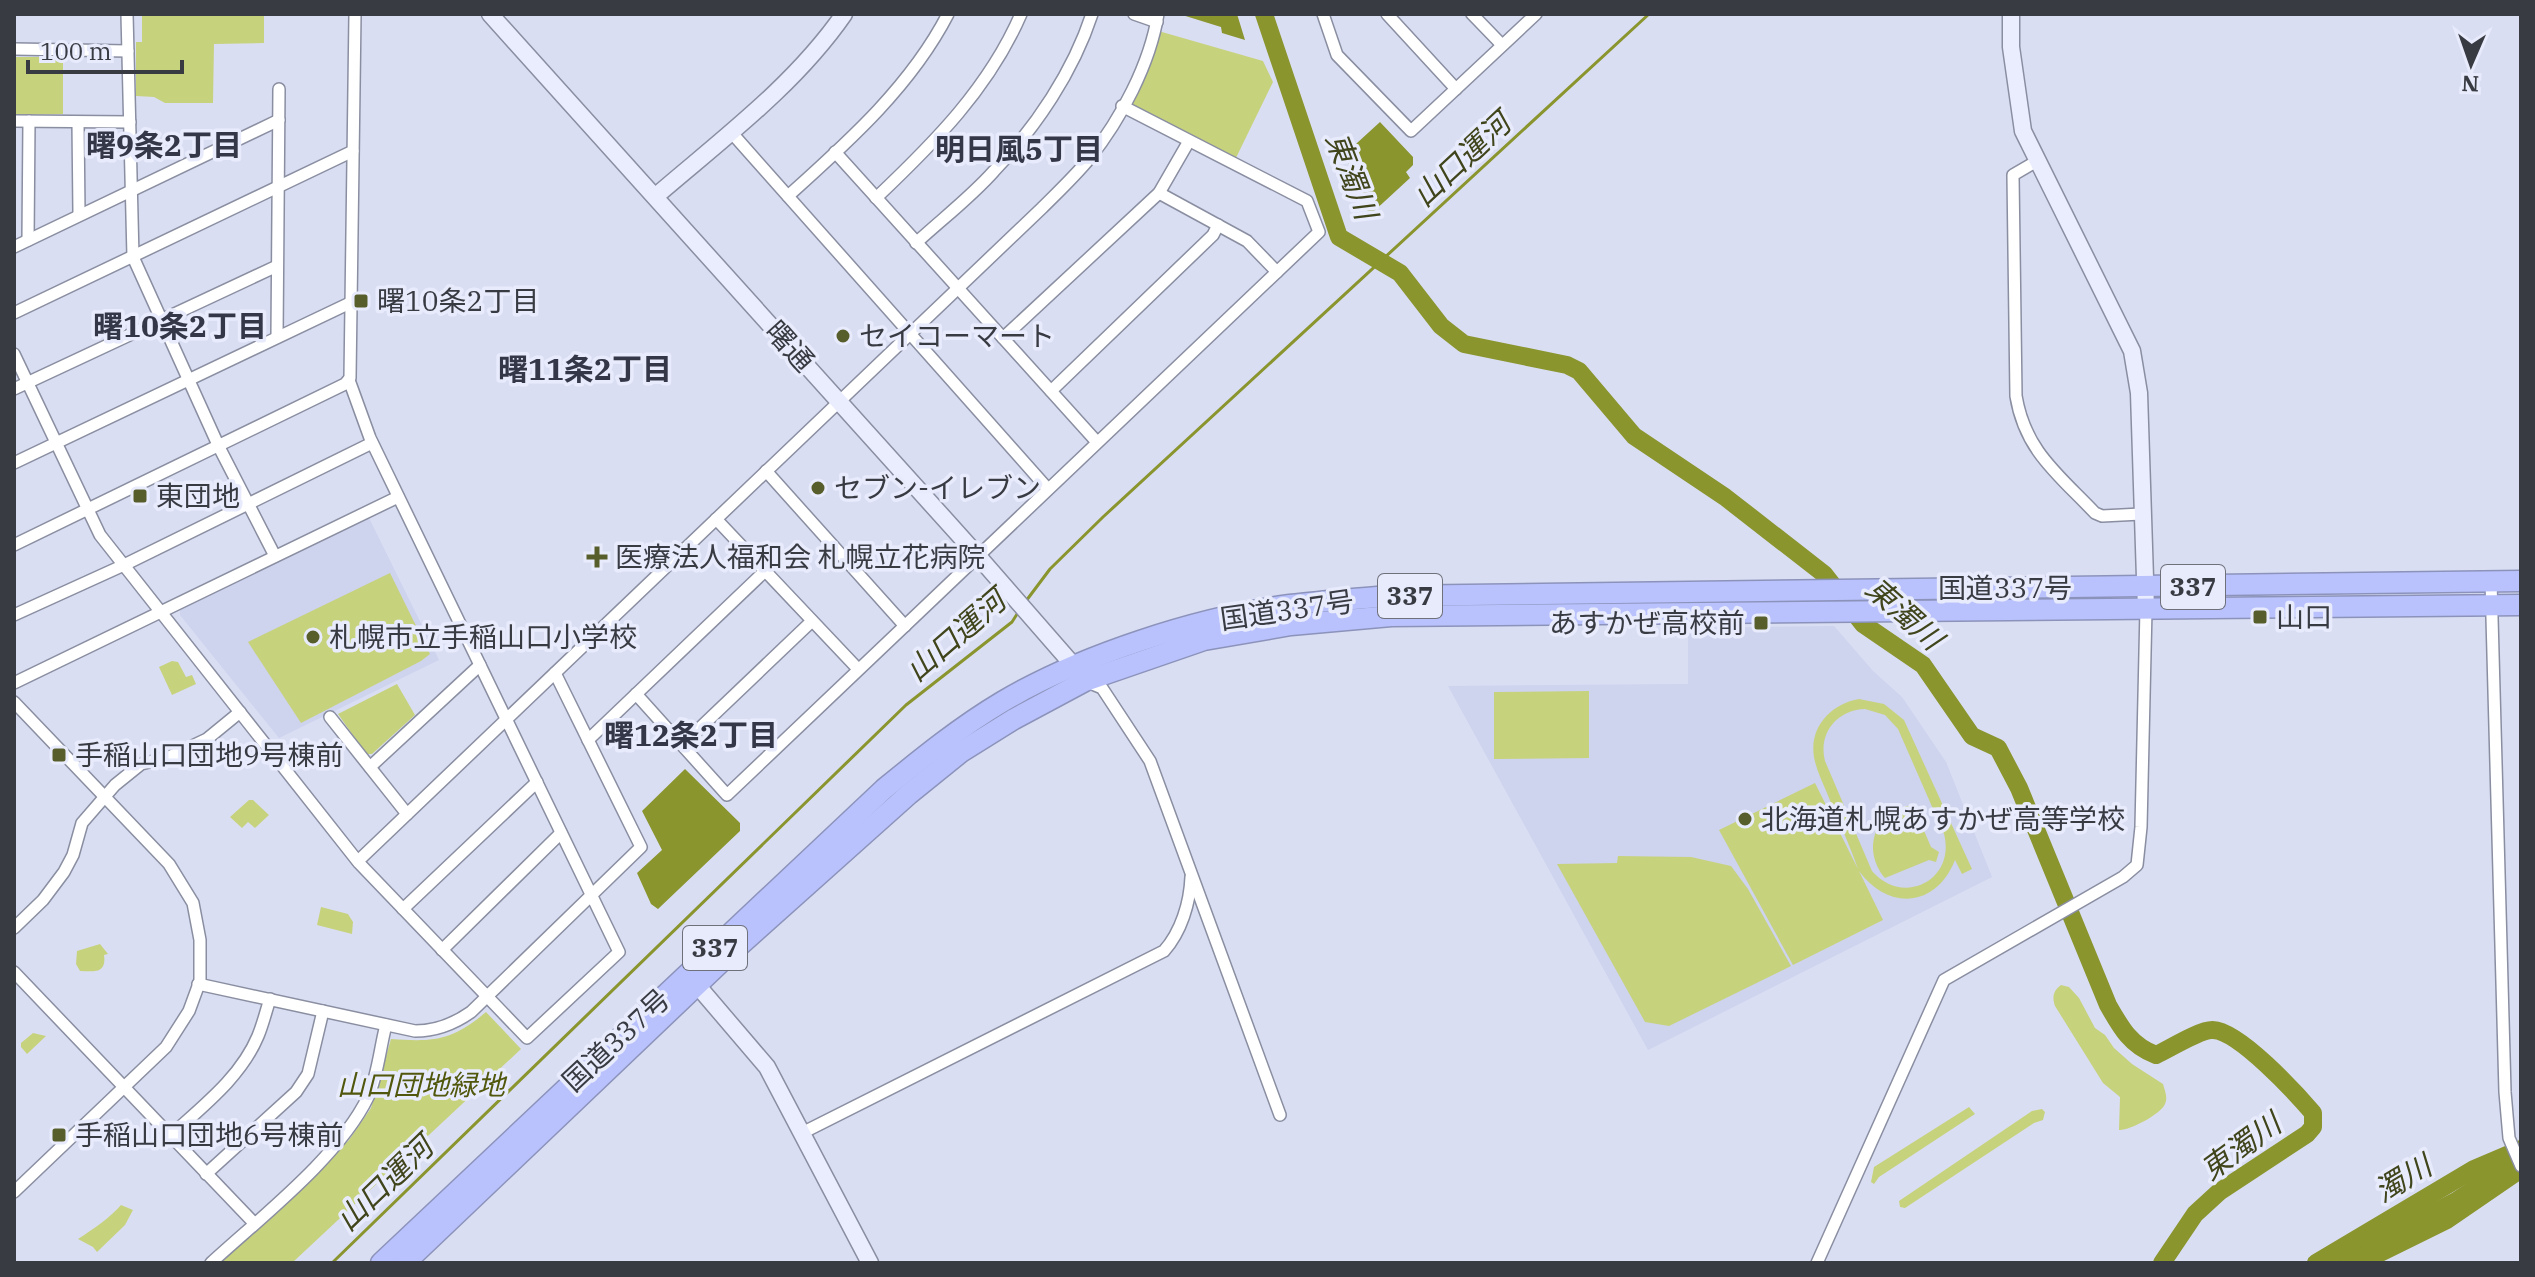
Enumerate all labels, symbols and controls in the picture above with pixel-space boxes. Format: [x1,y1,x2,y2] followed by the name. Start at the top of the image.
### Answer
[28,24,182,74] scale bar
[2431,24,2511,104] north arrow
[40,35,112,67] text: 100 m
[2461,70,2479,99] text: N
[1404,100,1522,214] water label: 山口運河
[86,125,242,164] district label: 曙9条2丁目
[1318,126,1388,227] water label: 東濁川
[935,129,1103,168] district label: 明日風5丁目
[377,282,539,319] place label: 曙10条2丁目
[352,292,370,310] marker: 曙10条2丁目
[93,306,267,345] district label: 曙10条2丁目
[758,312,823,379] street label: 曙通
[859,317,1055,354] place label: セイコーマート
[834,327,852,345] marker: セイコーマート
[498,349,672,388] district label: 曙11条2丁目
[834,469,1041,506] place label: セブン-イレブン
[156,477,240,514] place label: 東団地
[809,479,827,497] marker: セブン-イレブン
[131,487,149,505] marker: 東団地
[615,538,986,575] place label: 医療法人福和会 札幌立花病院
[586,546,608,568] marker: 医療法人福和会 札幌立花病院
[2161,565,2225,609] road number: 337
[1859,568,1954,659] water label: 東濁川
[1938,569,2072,606] street label: 国道337号
[1378,574,1442,618] road number: 337
[897,578,1017,689] water label: 山口運河
[1218,582,1356,637] street label: 国道337号
[2276,598,2332,635] place label: 山口
[1549,604,1745,641] place label: あすかぜ高校前
[2251,608,2269,626] marker: 山口
[1752,614,1770,632] marker: あすかぜ高校前
[329,618,637,655] place label: 札幌市立手稲山口小学校
[304,628,322,646] marker: 札幌市立手稲山口小学校
[604,715,778,754] district label: 曙12条2丁目
[75,736,344,773] place label: 手稲山口団地9号棟前
[50,746,68,764] marker: 手稲山口団地9号棟前
[1761,800,2125,837] place label: 北海道札幌あすかぜ高等学校
[1736,810,1754,828] marker: 北海道札幌あすかぜ高等学校
[683,926,747,970] road number: 337
[554,980,677,1099] street label: 国道337号
[337,1066,508,1103] park label: 山口団地緑地
[2192,1102,2290,1188] water label: 東濁川
[75,1116,344,1153] place label: 手稲山口団地6号棟前
[327,1124,444,1239] water label: 山口運河
[50,1126,68,1144] marker: 手稲山口団地6号棟前
[2366,1144,2441,1210] water label: 濁川

